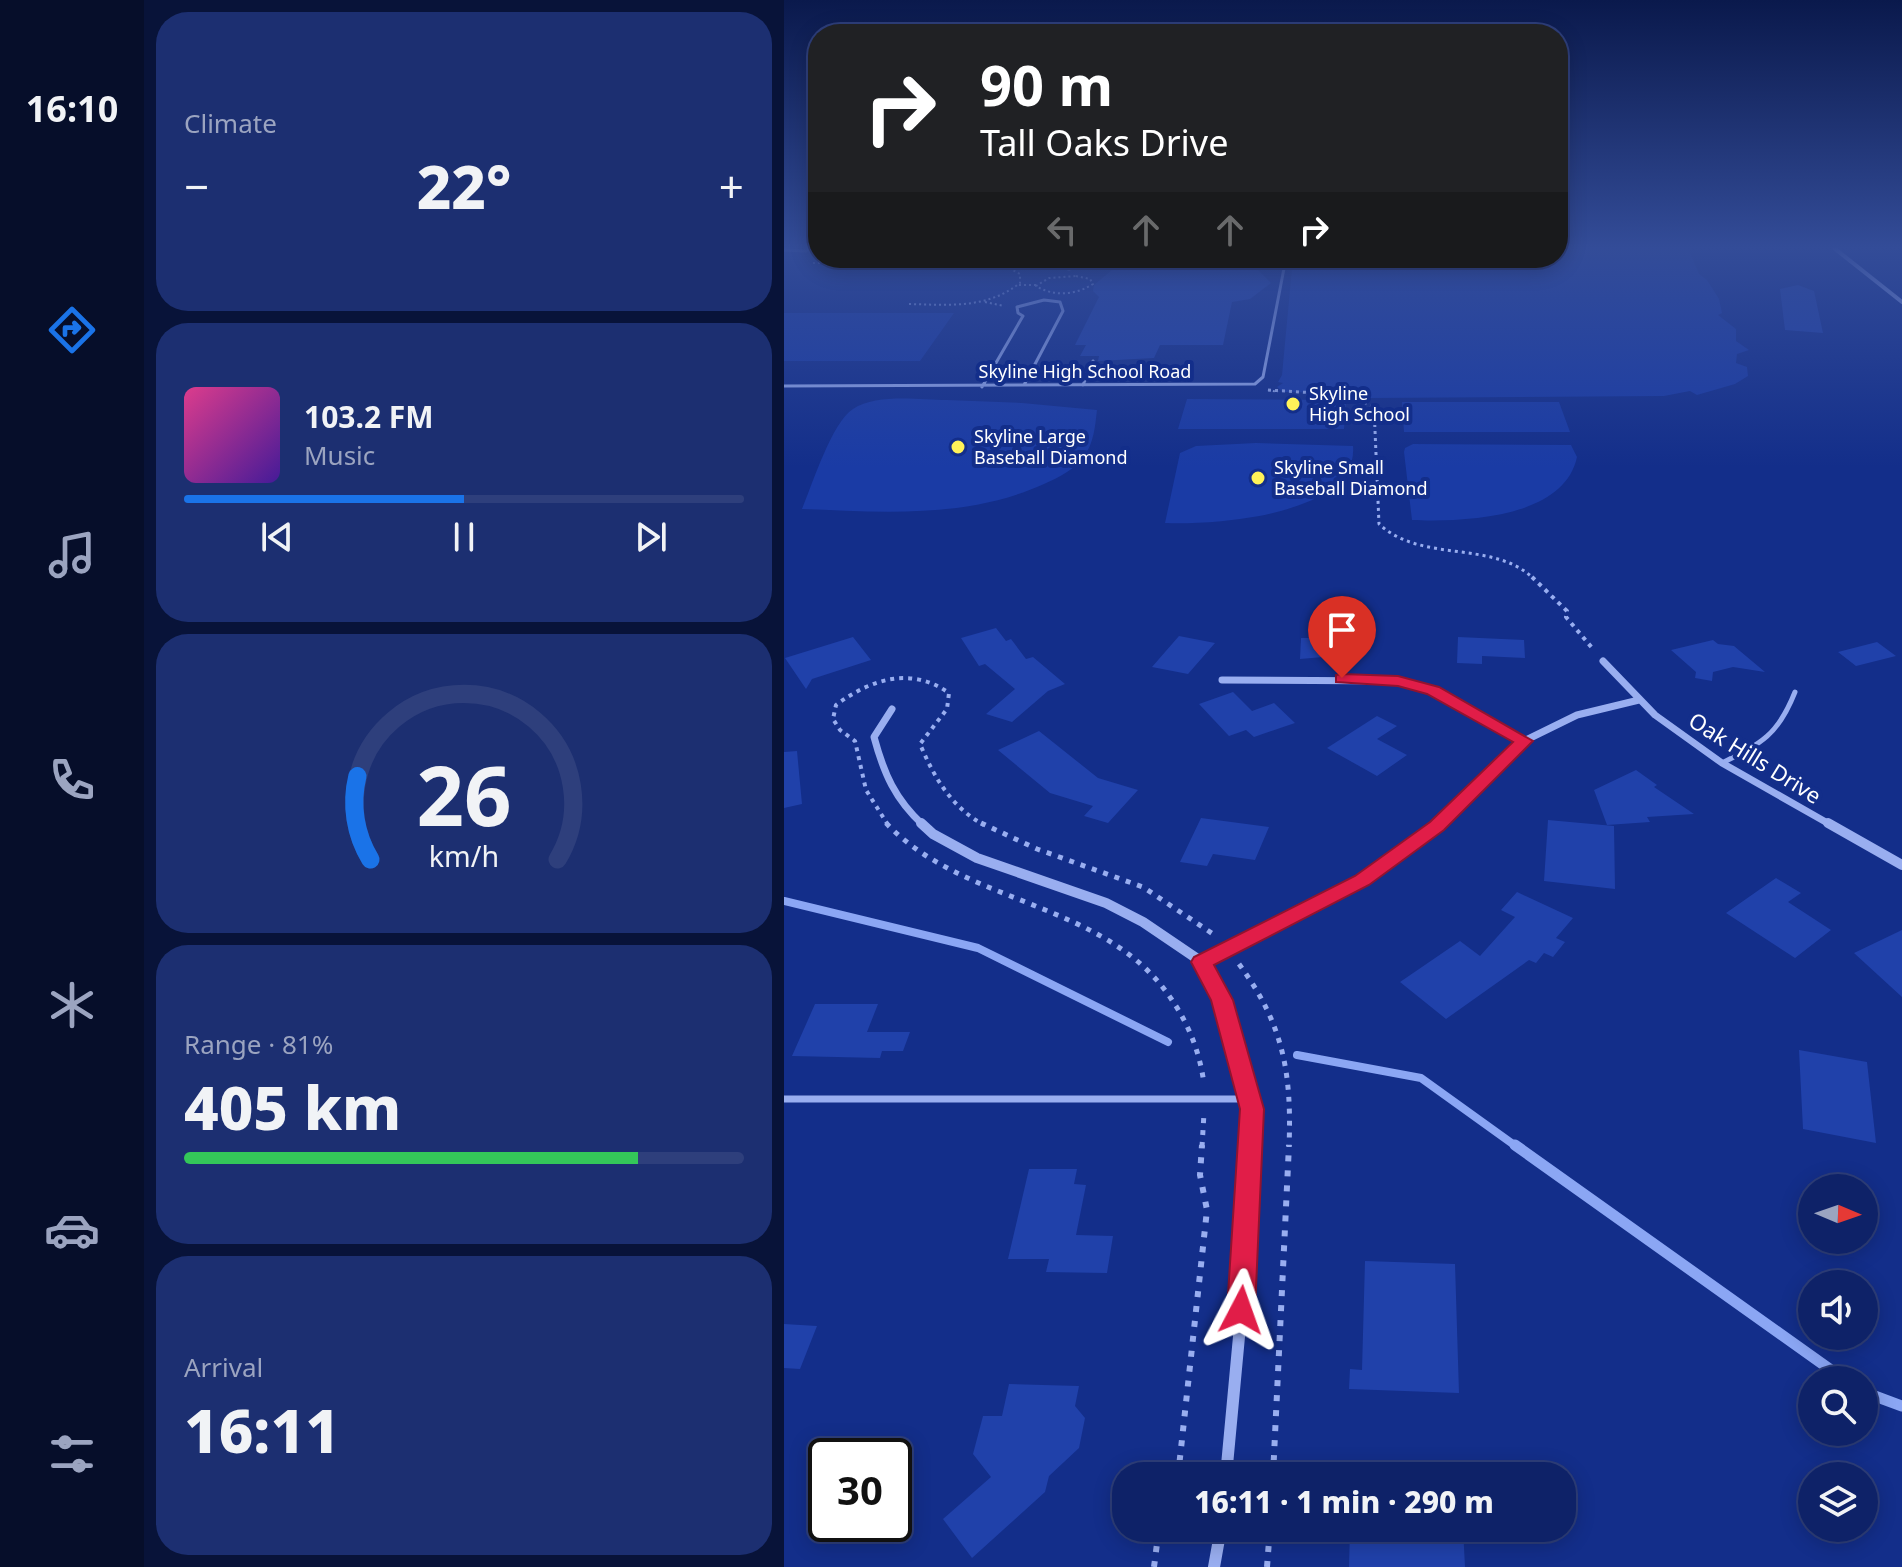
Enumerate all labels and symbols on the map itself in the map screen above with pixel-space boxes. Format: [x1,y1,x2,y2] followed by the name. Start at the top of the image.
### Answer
[979,359,1191,383] street label: Skyline High School Road
[1309,381,1410,426] place label: Skyline High School
[1284,395,1302,413] marker: Skyline High School
[974,424,1128,469] place label: Skyline Large Baseball Diamond
[949,438,967,456] marker: Skyline Large Baseball Diamond
[1274,455,1428,500] place label: Skyline Small Baseball Diamond
[1249,469,1267,487] marker: Skyline Small Baseball Diamond
[1308,596,1376,678] pin
[1684,704,1828,810] street label: Oak Hills Drive
[1798,1174,1878,1254] north arrow
[1199,1268,1283,1352] position arrow
[808,1438,912,1542] speed limit sign: 30

